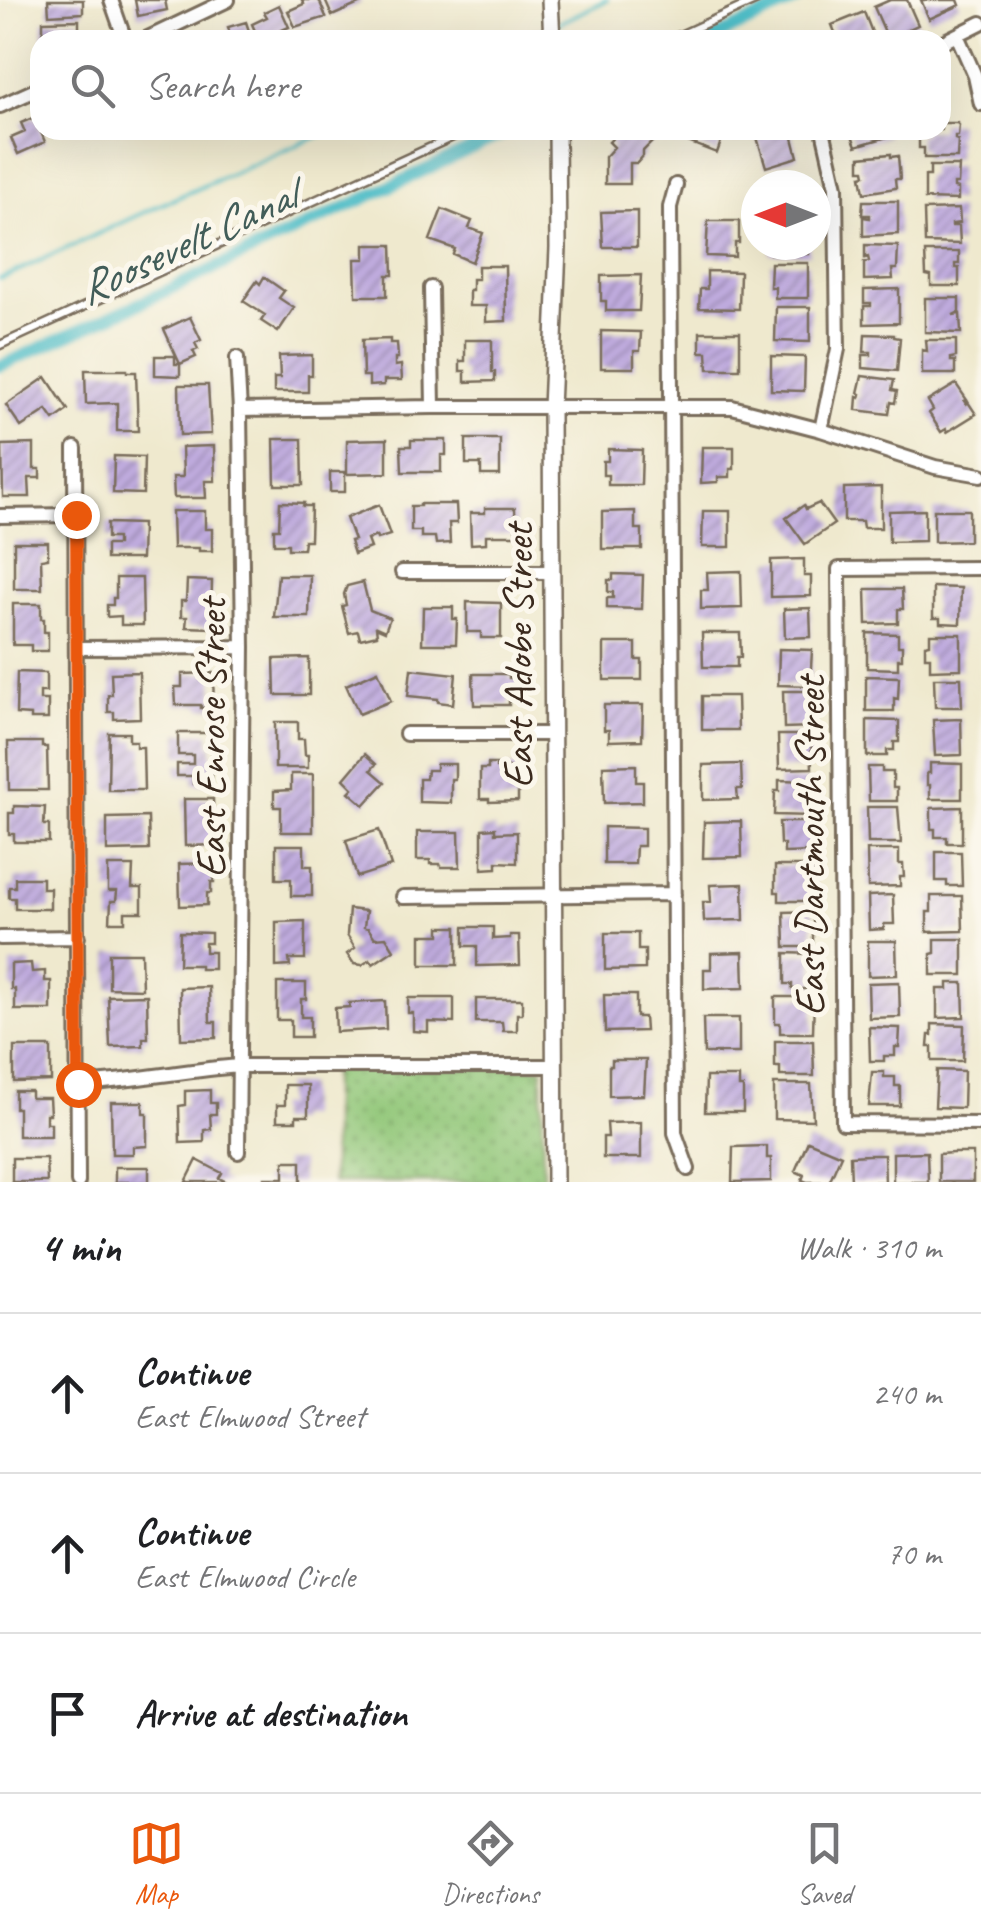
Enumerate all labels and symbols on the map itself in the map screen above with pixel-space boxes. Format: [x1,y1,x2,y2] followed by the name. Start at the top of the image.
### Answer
[69,161,318,318] water label: Roosevelt Canal
[741,170,831,260] north arrow
[54,493,100,539] route end
[492,520,545,788] street label: East Adobe Street
[185,594,238,878] street label: East Enrose Street
[784,672,837,1016] street label: East Dartmouth Street
[56,1062,102,1108] route start

